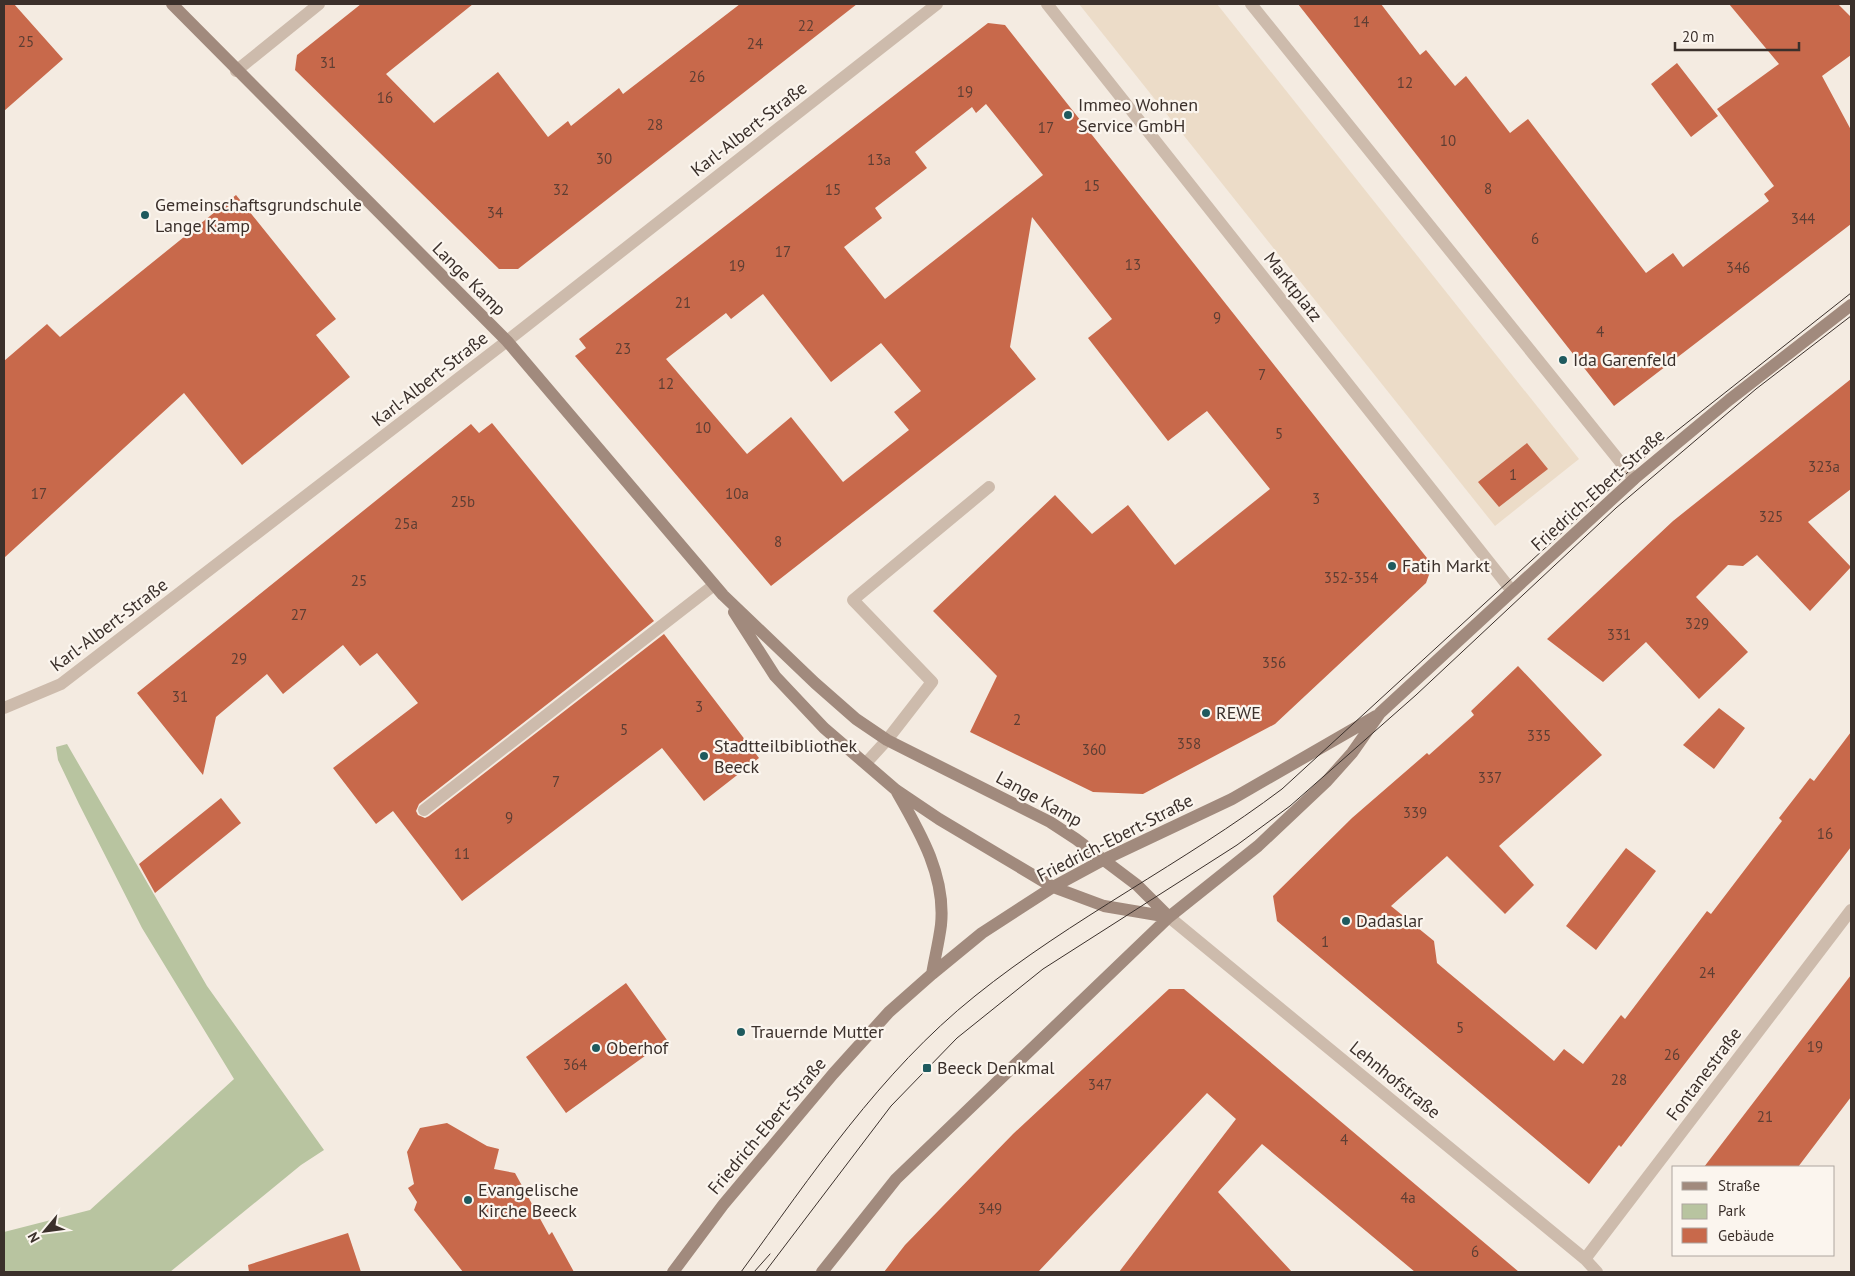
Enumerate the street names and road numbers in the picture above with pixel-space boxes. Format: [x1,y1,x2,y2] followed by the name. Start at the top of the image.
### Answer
[686,76,811,181] street label: Karl-Albert-Straße
[428,237,511,320] street label: Lange Kamp
[1259,247,1328,326] street label: Marktplatz
[367,326,492,431] street label: Karl-Albert-Straße
[1526,423,1669,556] street label: Friedrich-Ebert-Straße
[45,573,172,676] street label: Karl-Albert-Straße
[992,765,1086,832] street label: Lange Kamp
[1033,788,1197,887] street label: Friedrich-Ebert-Straße
[1661,1022,1746,1125] street label: Fontanestraße
[1345,1036,1446,1123] street label: Lehnhofstraße
[702,1052,831,1199] street label: Friedrich-Ebert-Straße

